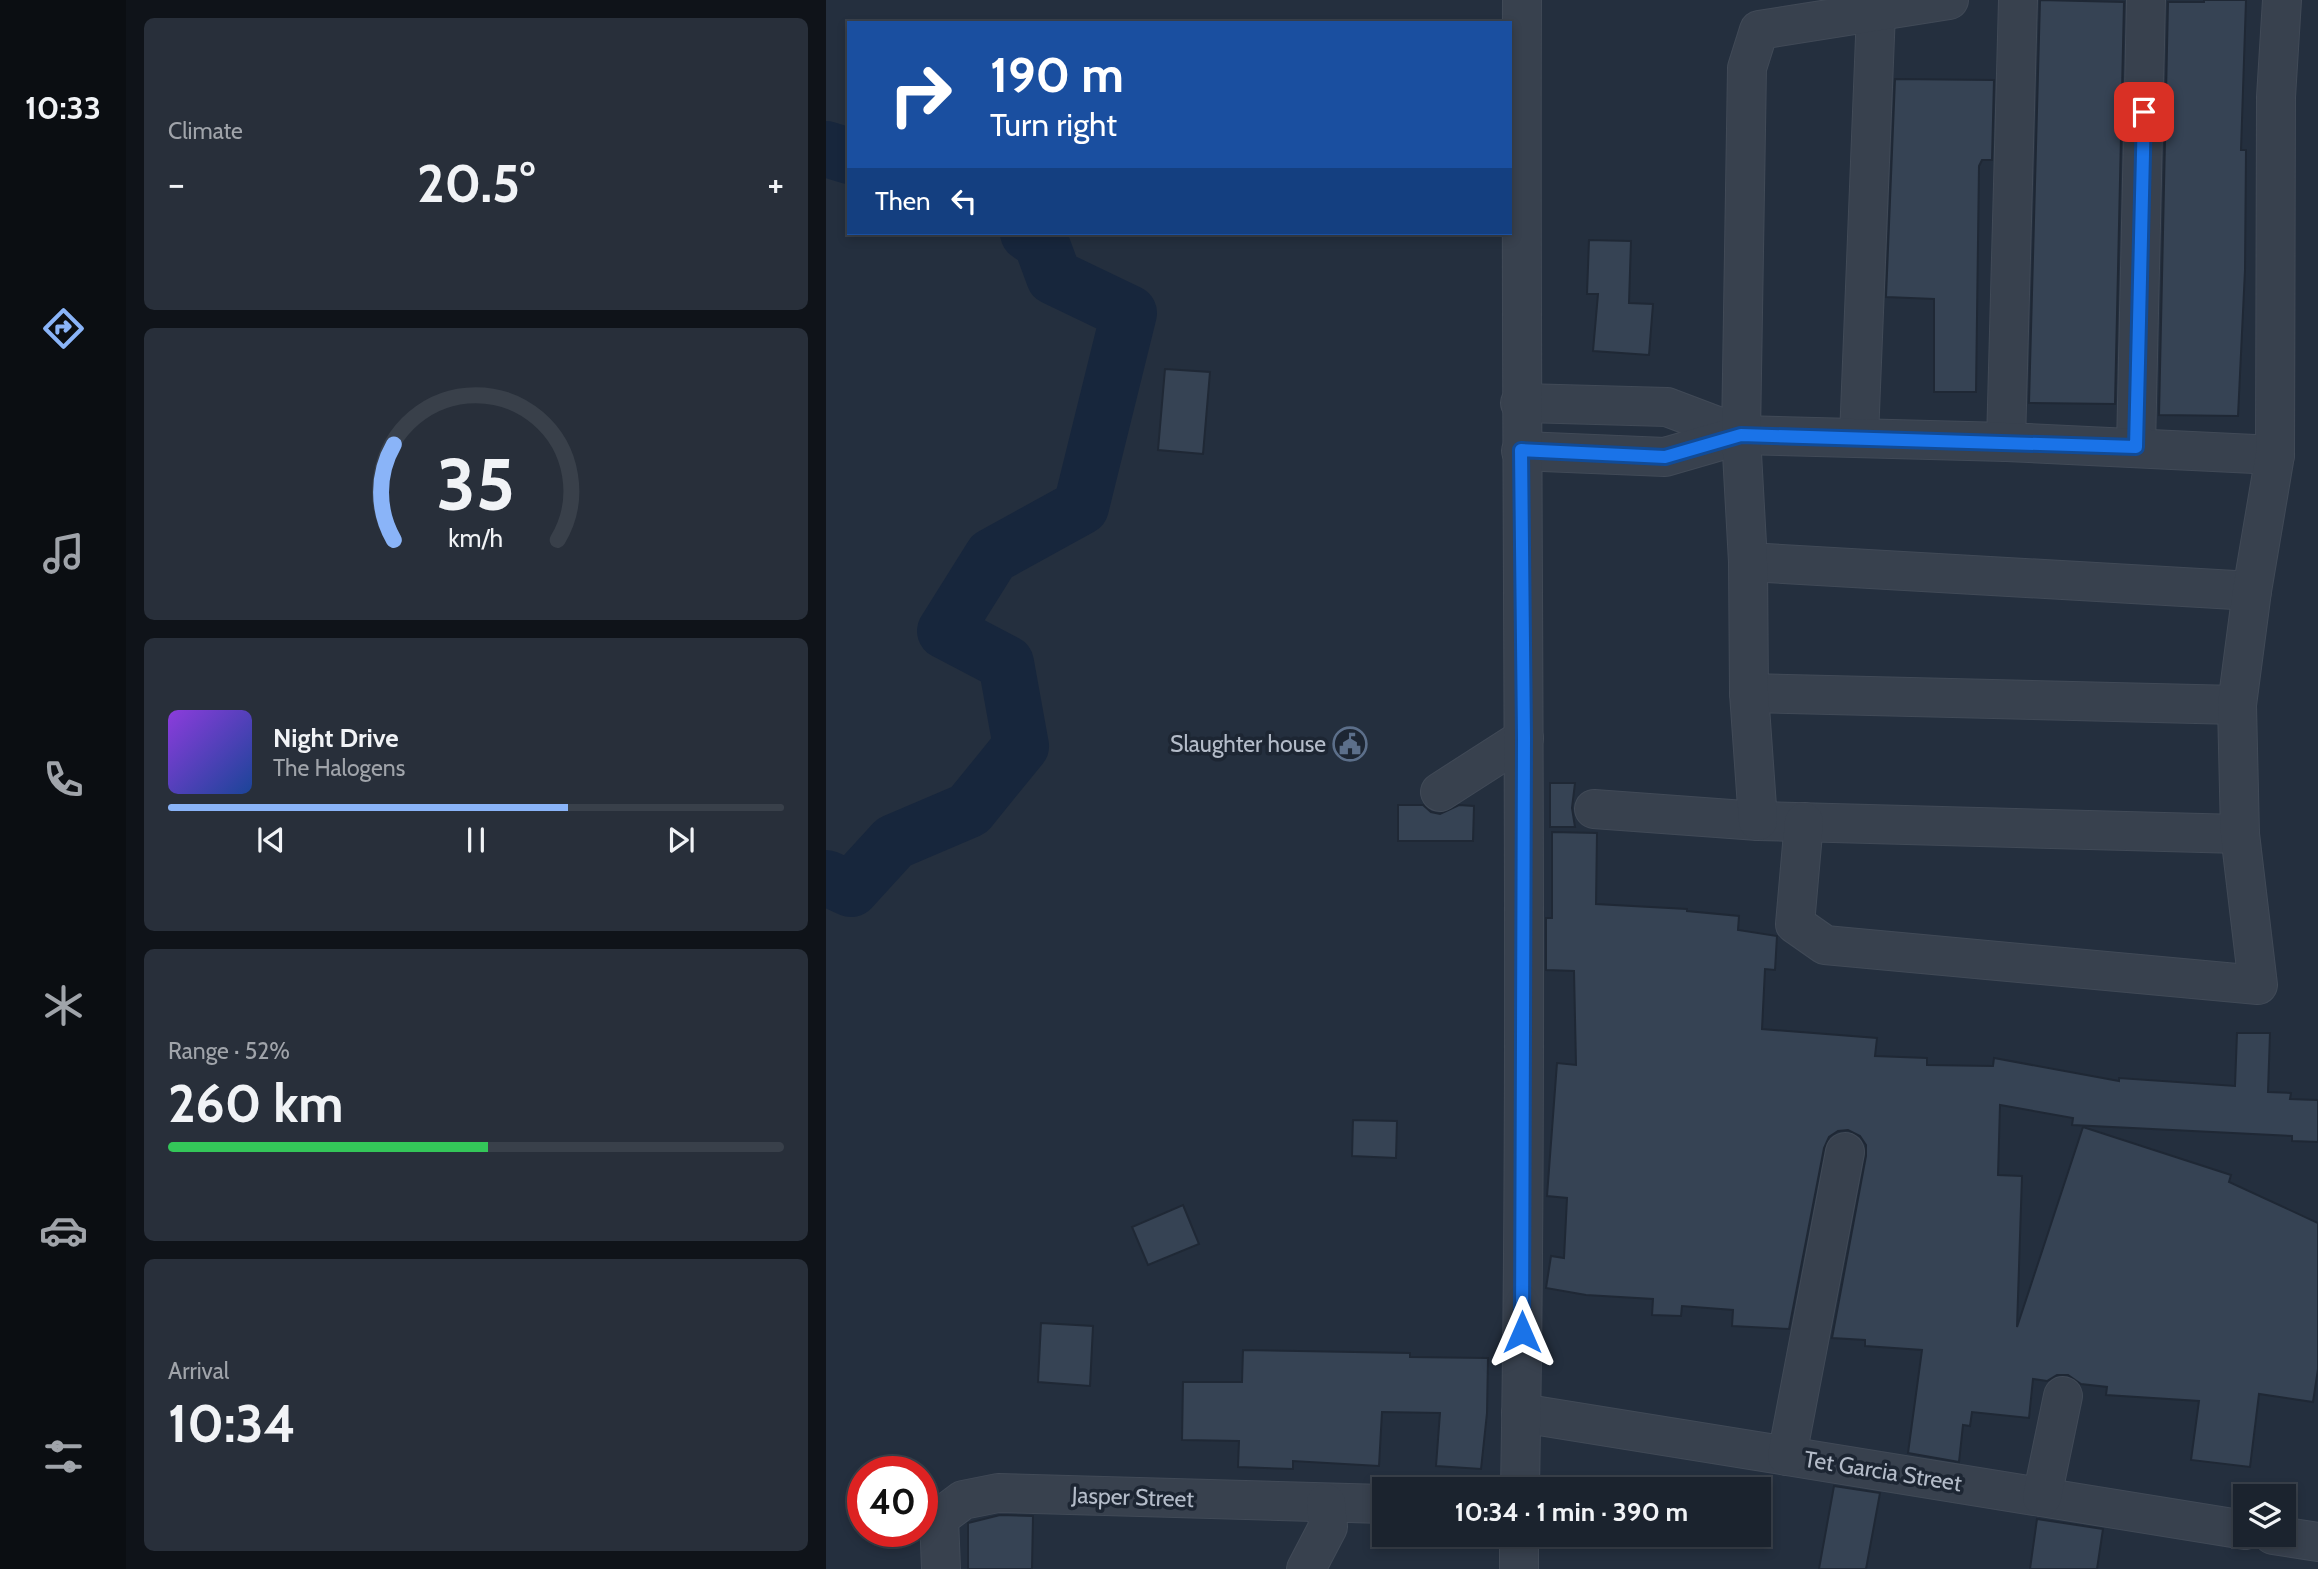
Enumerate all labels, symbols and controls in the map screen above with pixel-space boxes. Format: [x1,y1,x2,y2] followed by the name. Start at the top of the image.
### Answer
[990,45,1124,104] text: 190 m
[875,49,966,140] icon: right
[2114,82,2174,142] pin
[25,88,101,127] text: 10:33
[2125,93,2163,131] icon: arrive
[990,105,1117,144] text: Turn right
[168,117,243,145] text: Climate
[417,152,535,215] text: 20.5°
[168,160,185,207] text: −
[767,160,784,207] text: +
[945,182,983,220] icon: left
[875,185,931,217] text: Then
[39,304,88,353] icon: directions
[437,441,515,529] text: 35
[449,523,503,553] text: km/h
[39,529,88,578] icon: music
[273,722,399,754] text: Night Drive
[1331,725,1369,763] public building icon: Slaughter house
[1170,730,1326,758] place label: Slaughter house
[273,754,405,782] text: The Halogens
[39,755,88,804] icon: phone
[252,821,290,859] icon: previous
[457,821,495,859] icon: pause
[662,821,700,859] icon: next
[39,981,88,1030] icon: climate
[168,1037,290,1065] text: Range · 52%
[168,1072,344,1135] text: 260 km
[39,1206,88,1255] icon: car
[1485,1295,1559,1369] position arrow
[168,1357,229,1385] text: Arrival
[168,1392,296,1455] text: 10:34
[39,1432,88,1481] icon: filters
[1802,1445,1964,1497] street label: Tet Garcia Street
[847,1456,938,1547] speed limit sign: 40
[1070,1481,1195,1513] street label: Jasper Street
[2233,1484,2296,1547] map controls
[2233,1484,2296,1547] button: layers
[1455,1496,1688,1528] text: 10:34 · 1 min · 390 m

